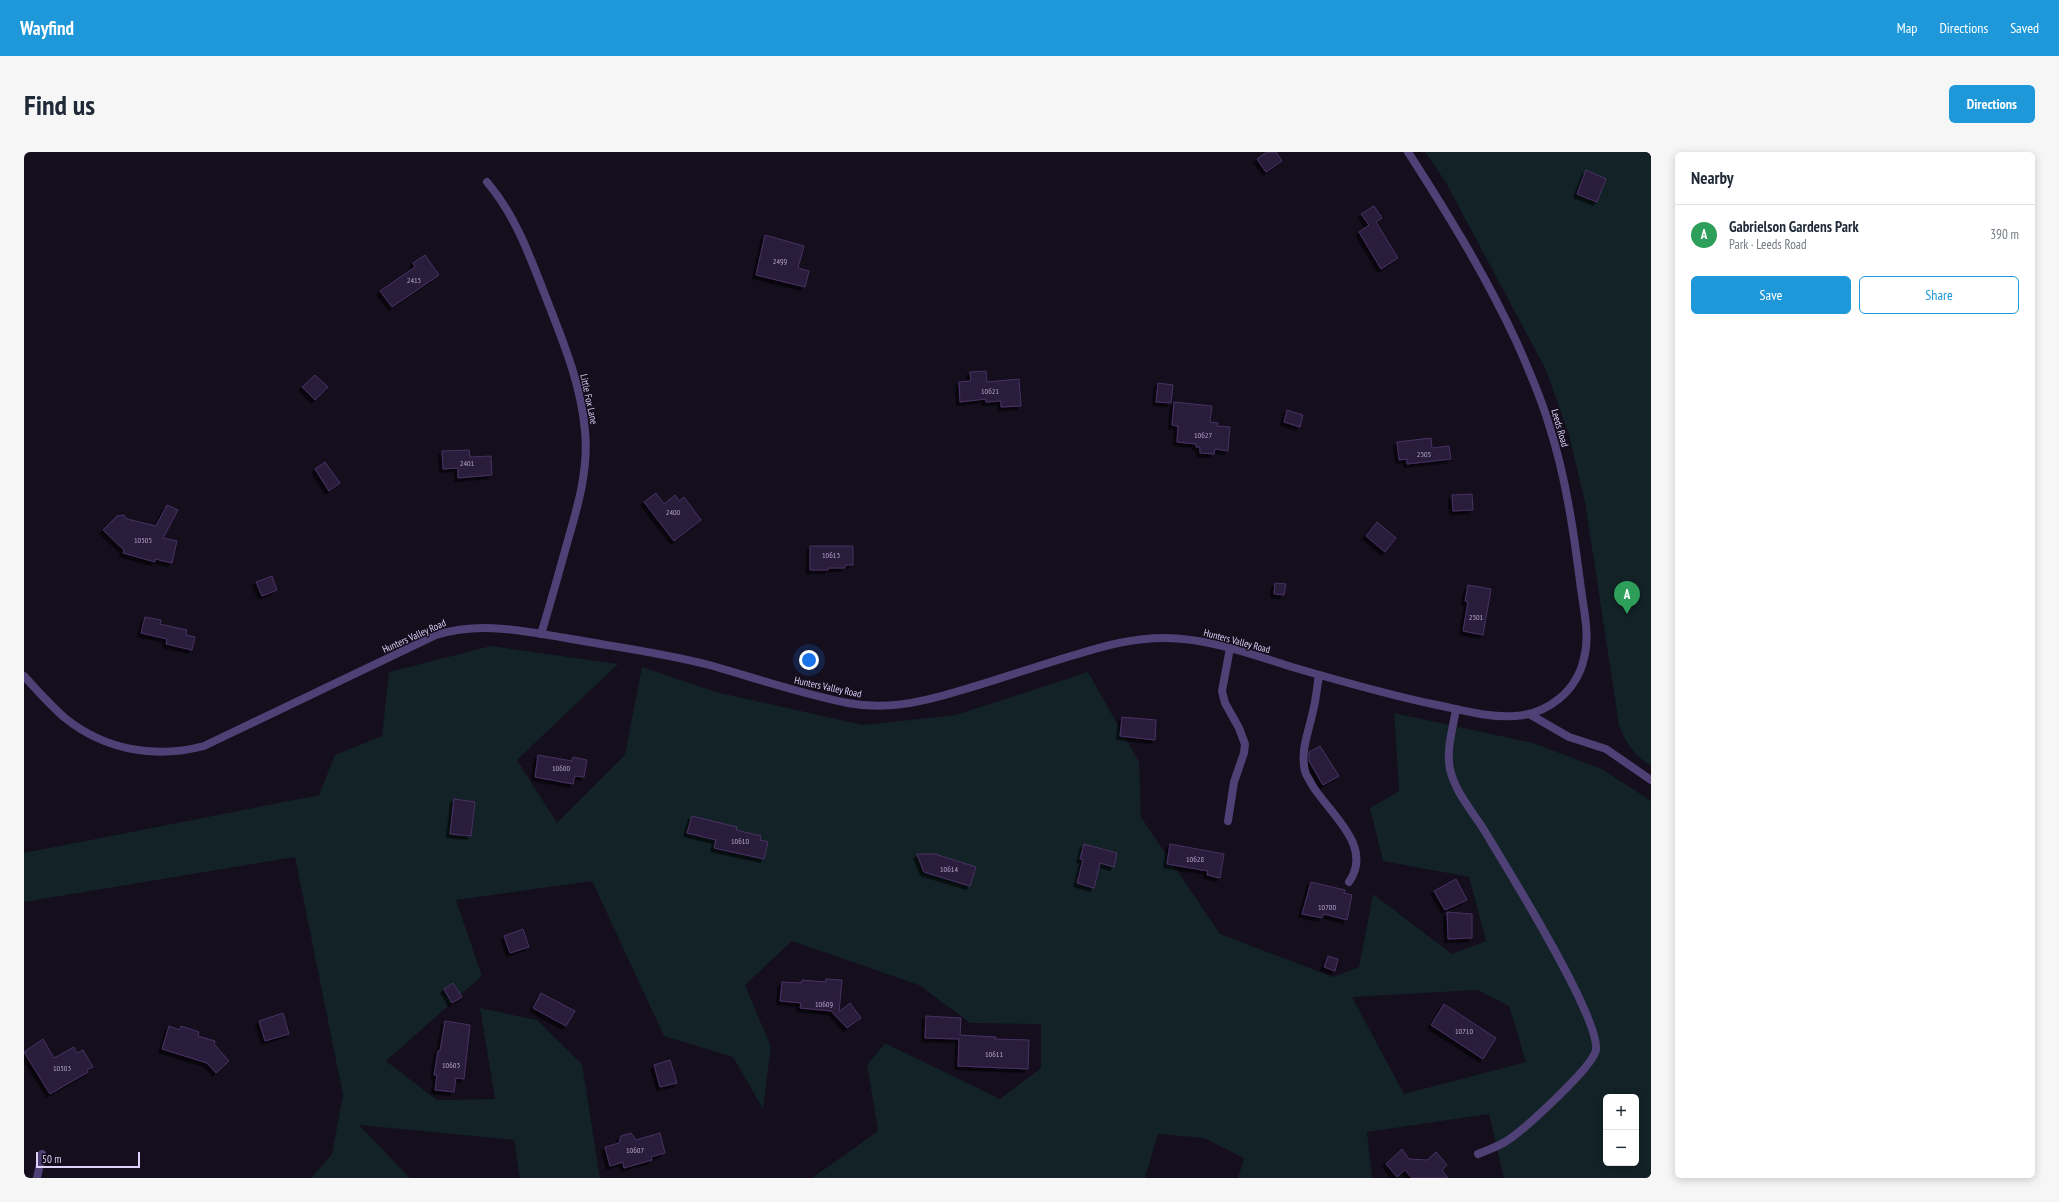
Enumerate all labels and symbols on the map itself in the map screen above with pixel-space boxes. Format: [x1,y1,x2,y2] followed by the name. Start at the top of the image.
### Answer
[773,256,788,266] house number: 2499
[407,275,421,285] house number: 2415
[577,373,601,425] street label: Little Fox Lane
[981,386,999,396] house number: 10621
[1548,408,1572,448] street label: Leeds Road
[1194,430,1212,440] house number: 10627
[1417,449,1431,459] house number: 2505
[460,458,475,468] house number: 2401
[666,507,681,517] house number: 2400
[134,535,152,545] house number: 10505
[822,550,840,560] house number: 10613
[1614,581,1640,614] pin: A
[1469,612,1484,622] house number: 2501
[380,616,448,656] street label: Hunters Valley Road
[1202,626,1272,656] street label: Hunters Valley Road
[799,650,819,670] your location
[793,674,863,700] street label: Hunters Valley Road
[552,763,570,773] house number: 10600
[731,836,749,846] house number: 10610
[1186,854,1204,864] house number: 10628
[940,864,958,874] house number: 10614
[1318,902,1336,912] house number: 10700
[815,999,833,1009] house number: 10609
[1455,1026,1473,1036] house number: 10710
[985,1049,1003,1059] house number: 10611
[442,1060,460,1070] house number: 10603
[53,1063,71,1073] house number: 10503
[626,1145,644,1155] house number: 10607
[36,1150,140,1169] scale bar

